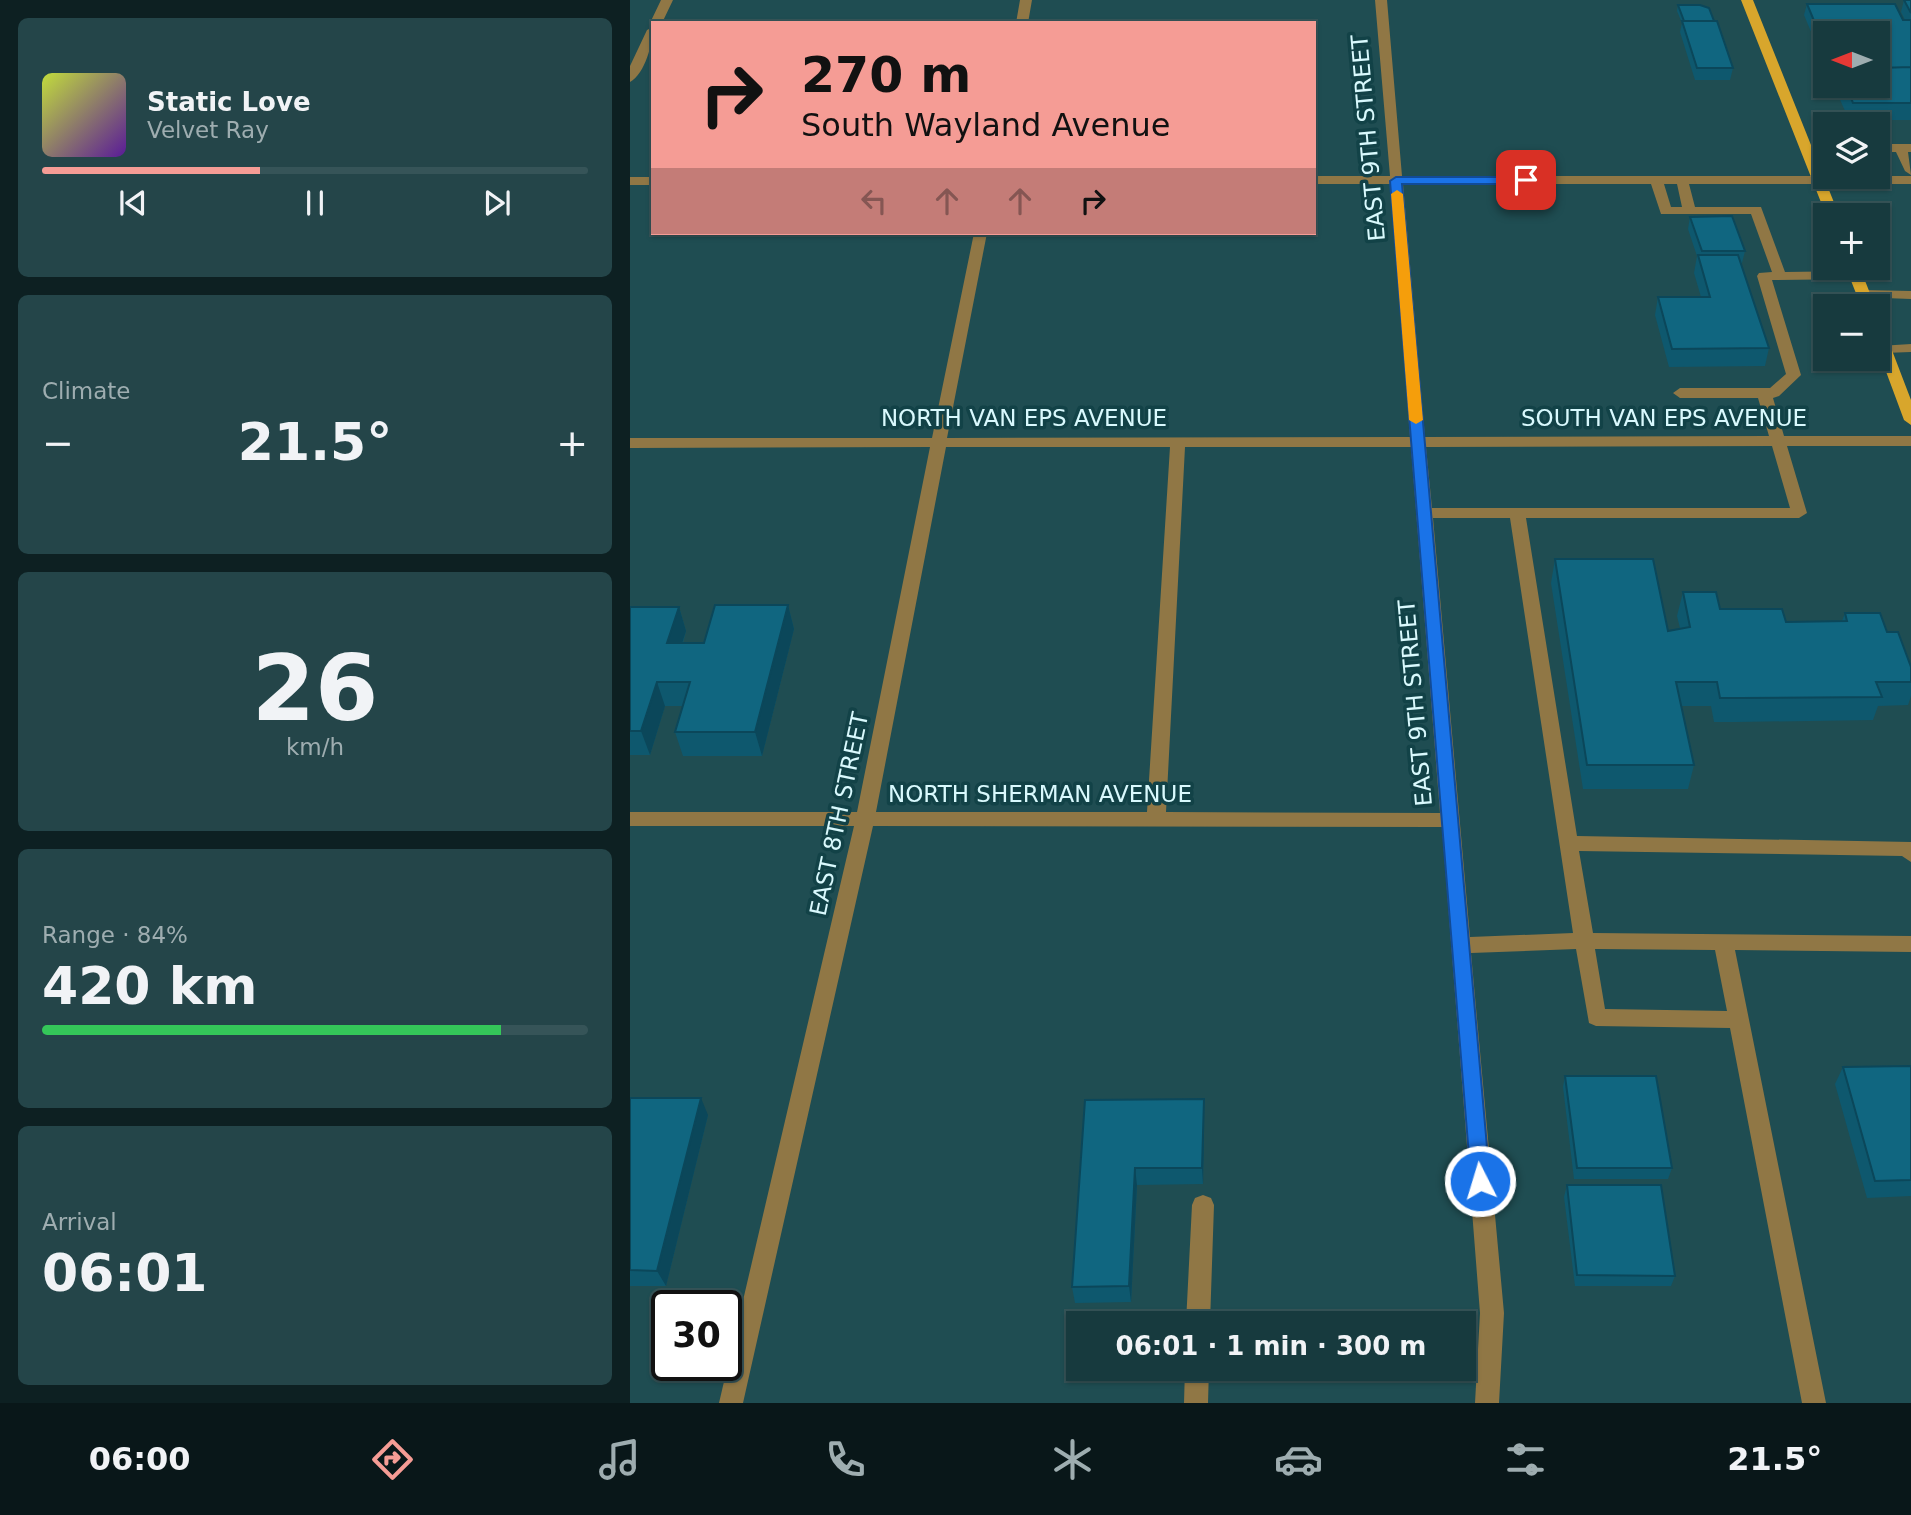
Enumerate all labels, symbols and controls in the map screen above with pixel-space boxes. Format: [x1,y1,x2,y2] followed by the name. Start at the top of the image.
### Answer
[1813,21,1890,98] north arrow
[1813,21,1890,371] map controls
[1346,33,1390,242] street label: EAST 9TH STREET
[801,47,971,104] text: 270 m
[686,49,777,140] icon: right
[147,87,311,117] text: Static Love
[801,106,1170,144] text: South Wayland Avenue
[1813,112,1890,189] button: layers
[147,117,269,143] text: Velvet Ray
[1496,150,1556,210] pin
[1507,161,1545,199] icon: arrive
[855,182,893,220] icon: left
[928,182,966,220] icon: ahead
[1001,182,1039,220] icon: ahead
[1074,182,1112,220] icon: right
[114,184,152,222] icon: previous
[296,184,334,222] icon: pause
[478,184,516,222] icon: next
[1813,203,1890,280] button: +
[1813,294,1890,371] button: −
[42,378,131,404] text: Climate
[881,405,1167,431] street label: NORTH VAN EPS AVENUE
[1521,405,1807,431] street label: SOUTH VAN EPS AVENUE
[238,412,392,472] text: 21.5°
[42,421,74,465] text: −
[556,421,588,465] text: +
[1393,598,1437,807] street label: EAST 9TH STREET
[252,636,378,741] text: 26
[805,709,873,918] street label: EAST 8TH STREET
[286,734,344,760] text: km/h
[888,781,1192,807] street label: NORTH SHERMAN AVENUE
[42,922,188,948] text: Range · 84%
[42,956,257,1016] text: 420 km
[1443,1144,1517,1218] position arrow
[42,1209,117,1235] text: Arrival
[42,1243,208,1303] text: 06:01
[651,1290,742,1381] speed limit sign: 30
[1116,1331,1426,1361] text: 06:01 · 1 min · 300 m
[368,1435,417,1484] icon: directions
[595,1435,644,1484] icon: music
[821,1435,870,1484] icon: phone
[1048,1435,1097,1484] icon: climate
[1274,1435,1323,1484] icon: car
[1501,1435,1550,1484] icon: filters
[89,1440,191,1478] text: 06:00
[1727,1440,1822,1478] text: 21.5°

